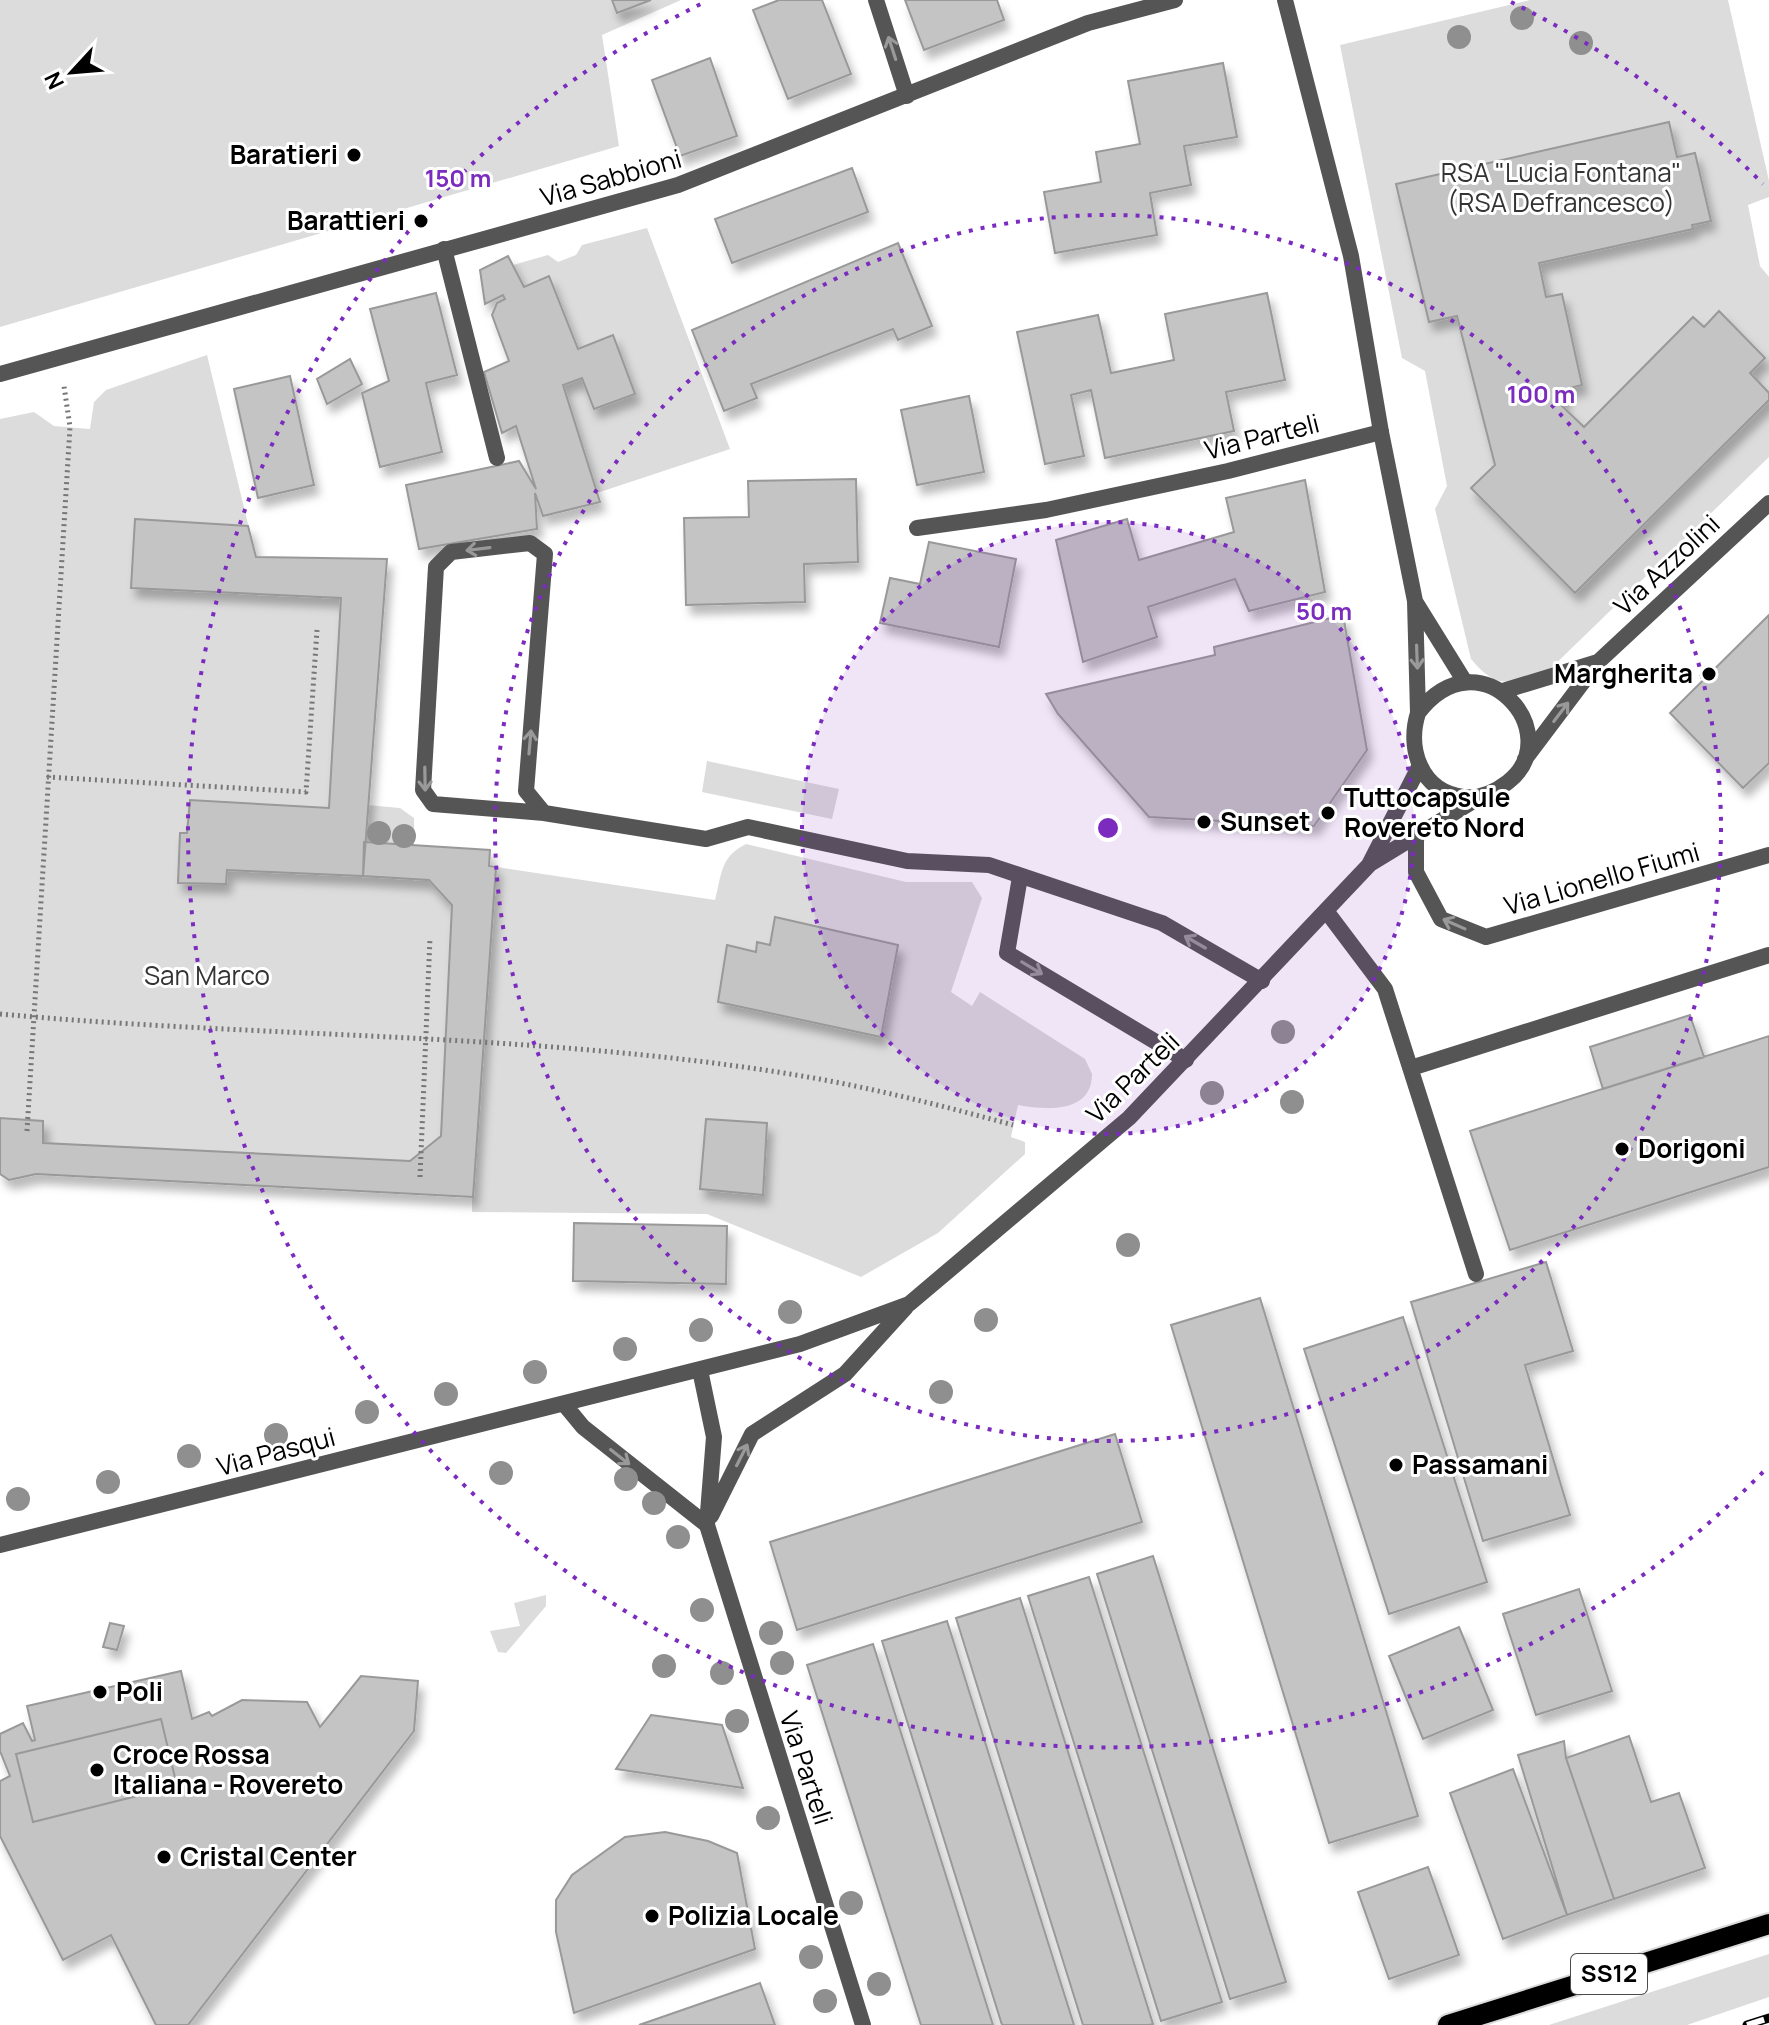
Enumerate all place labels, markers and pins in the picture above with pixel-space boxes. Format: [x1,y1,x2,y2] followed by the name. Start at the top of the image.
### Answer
[230,136,338,172] place label: Baratieri
[345,146,363,164] marker: Baratieri
[287,202,405,238] place label: Barattieri
[412,212,430,230] marker: Barattieri
[1554,655,1693,691] place label: Margherita
[1700,665,1718,683] marker: Margherita
[1344,779,1525,845] place label: Tuttocapsule Rovereto Nord
[1220,803,1311,839] place label: Sunset
[1319,804,1337,822] marker: Tuttocapsule Rovereto Nord
[1195,813,1213,831] marker: Sunset
[1094,814,1122,842] centre of rings
[1638,1130,1746,1166] place label: Dorigoni
[1613,1140,1631,1158] marker: Dorigoni
[1412,1446,1548,1482] place label: Passamani
[1387,1456,1405,1474] marker: Passamani
[116,1673,163,1709] place label: Poli
[91,1683,109,1701] marker: Poli
[113,1736,343,1802] place label: Croce Rossa Italiana - Rovereto
[88,1761,106,1779] marker: Croce Rossa Italiana - Rovereto
[180,1838,357,1874] place label: Cristal Center
[155,1848,173,1866] marker: Cristal Center
[668,1897,839,1933] place label: Polizia Locale
[643,1907,661,1925] marker: Polizia Locale

